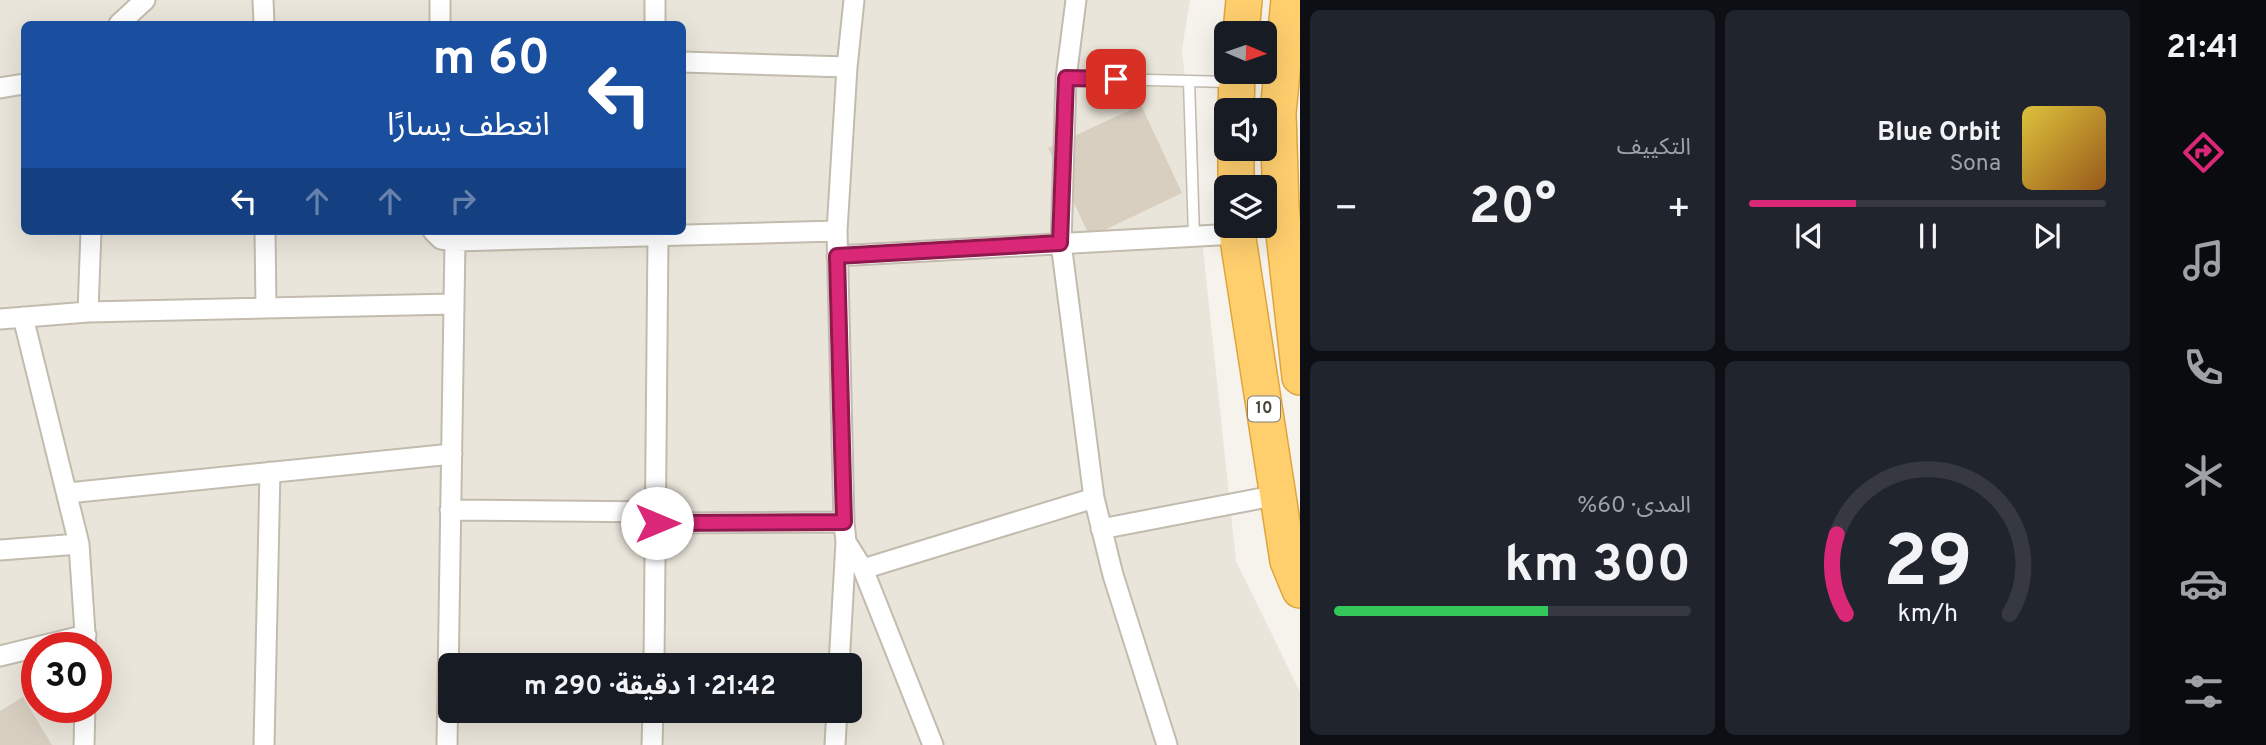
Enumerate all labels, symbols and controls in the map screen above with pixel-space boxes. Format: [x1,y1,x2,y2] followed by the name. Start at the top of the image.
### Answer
[1214,21,1278,84] north arrow
[1214,21,1277,238] map controls
[2166,29,2240,69] text: 21:41
[432,30,550,92] text: 60 m
[574,49,665,140] icon: left
[1086,49,1146,109] pin
[1097,60,1135,98] icon: arrive
[1214,98,1277,161] button: sound
[387,107,550,147] text: انعطف يسارًا
[1877,117,2001,150] text: Blue Orbit
[2179,128,2228,177] icon: directions
[1617,134,1691,163] text: التكييف
[1950,150,2001,179] text: Sona
[1214,175,1277,238] button: layers
[1469,176,1556,242] text: 20°
[225,182,263,220] icon: left
[298,182,336,220] icon: ahead
[371,182,409,220] icon: ahead
[444,182,482,220] icon: right
[1334,186,1359,235] text: −
[1666,186,1691,235] text: +
[1790,217,1828,255] icon: previous
[1909,217,1947,255] icon: pause
[2028,217,2066,255] icon: next
[2179,236,2228,285] icon: music
[2179,343,2228,392] icon: phone
[1248,396,1280,422] road number: 10
[2179,451,2228,500] icon: climate
[620,486,694,560] position arrow
[1577,492,1691,521] text: المدى · 60%
[1883,520,1972,612] text: 29
[1504,534,1691,600] text: 300 km
[2179,559,2228,608] icon: car
[1897,599,1958,631] text: km/h
[21,632,112,723] speed limit sign: 30
[2179,667,2228,716] icon: filters
[524,671,776,704] text: 21:42 · 1 دقيقة · 290 m

